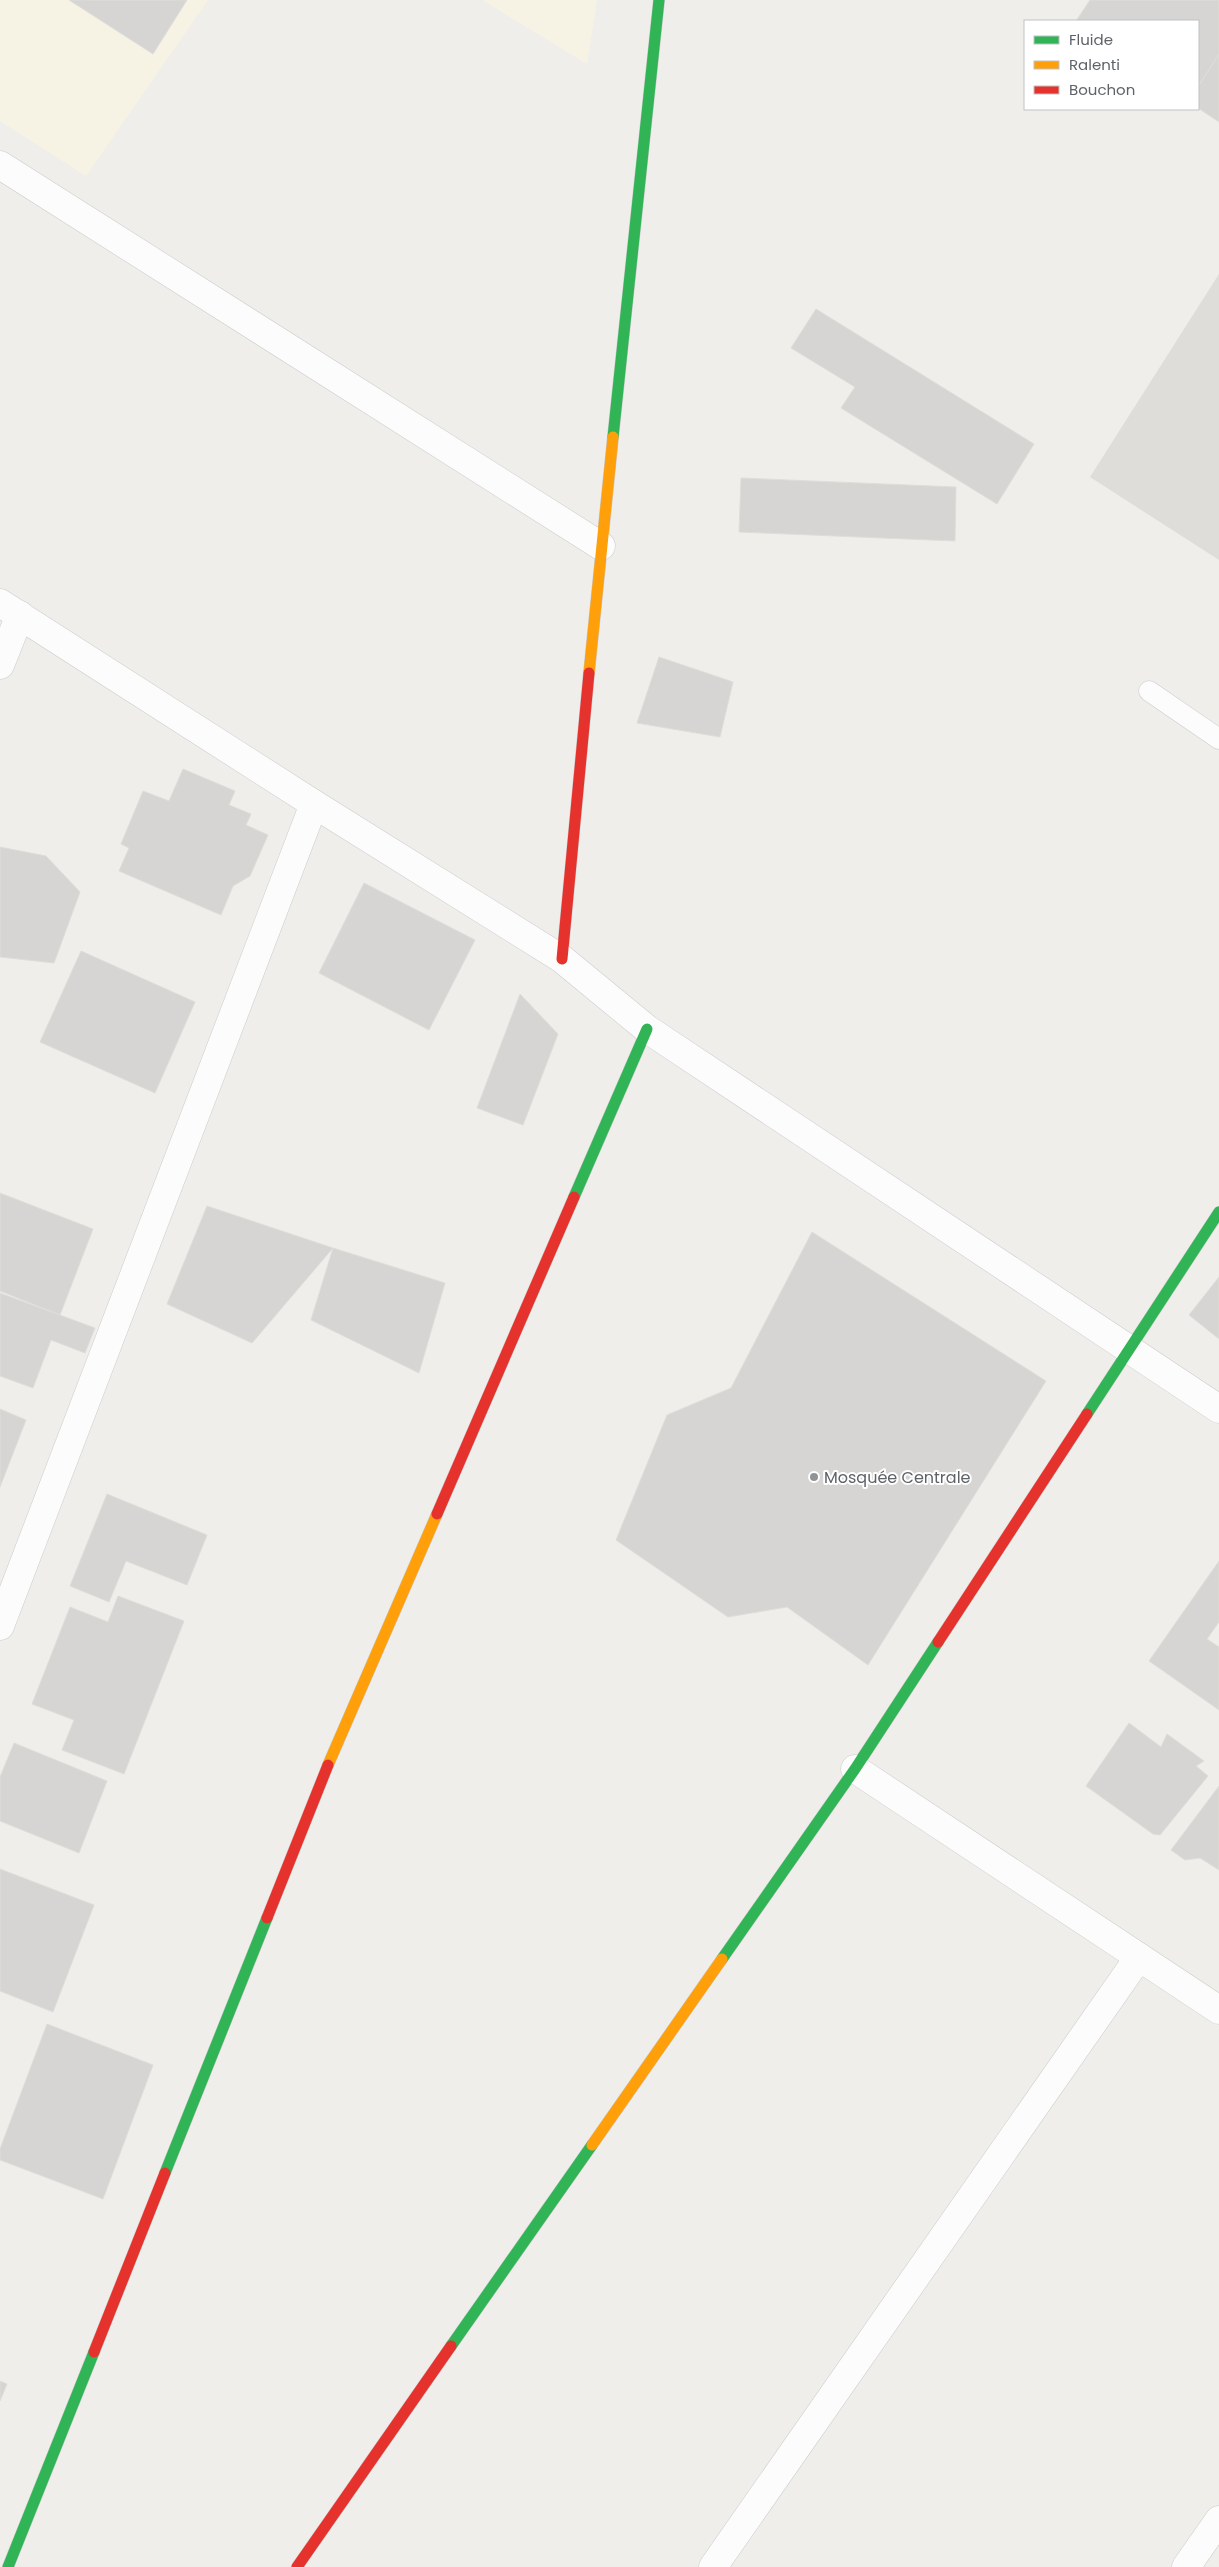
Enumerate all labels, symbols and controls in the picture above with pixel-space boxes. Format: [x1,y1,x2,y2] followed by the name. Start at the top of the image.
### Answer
[1024,20,1199,110] legend
[1069,29,1113,50] text: Fluide
[1069,54,1120,75] text: Ralenti
[1069,79,1135,100] text: Bouchon
[824,1466,971,1489] place label: Mosquée Centrale
[808,1471,820,1483] marker: Mosquée Centrale

